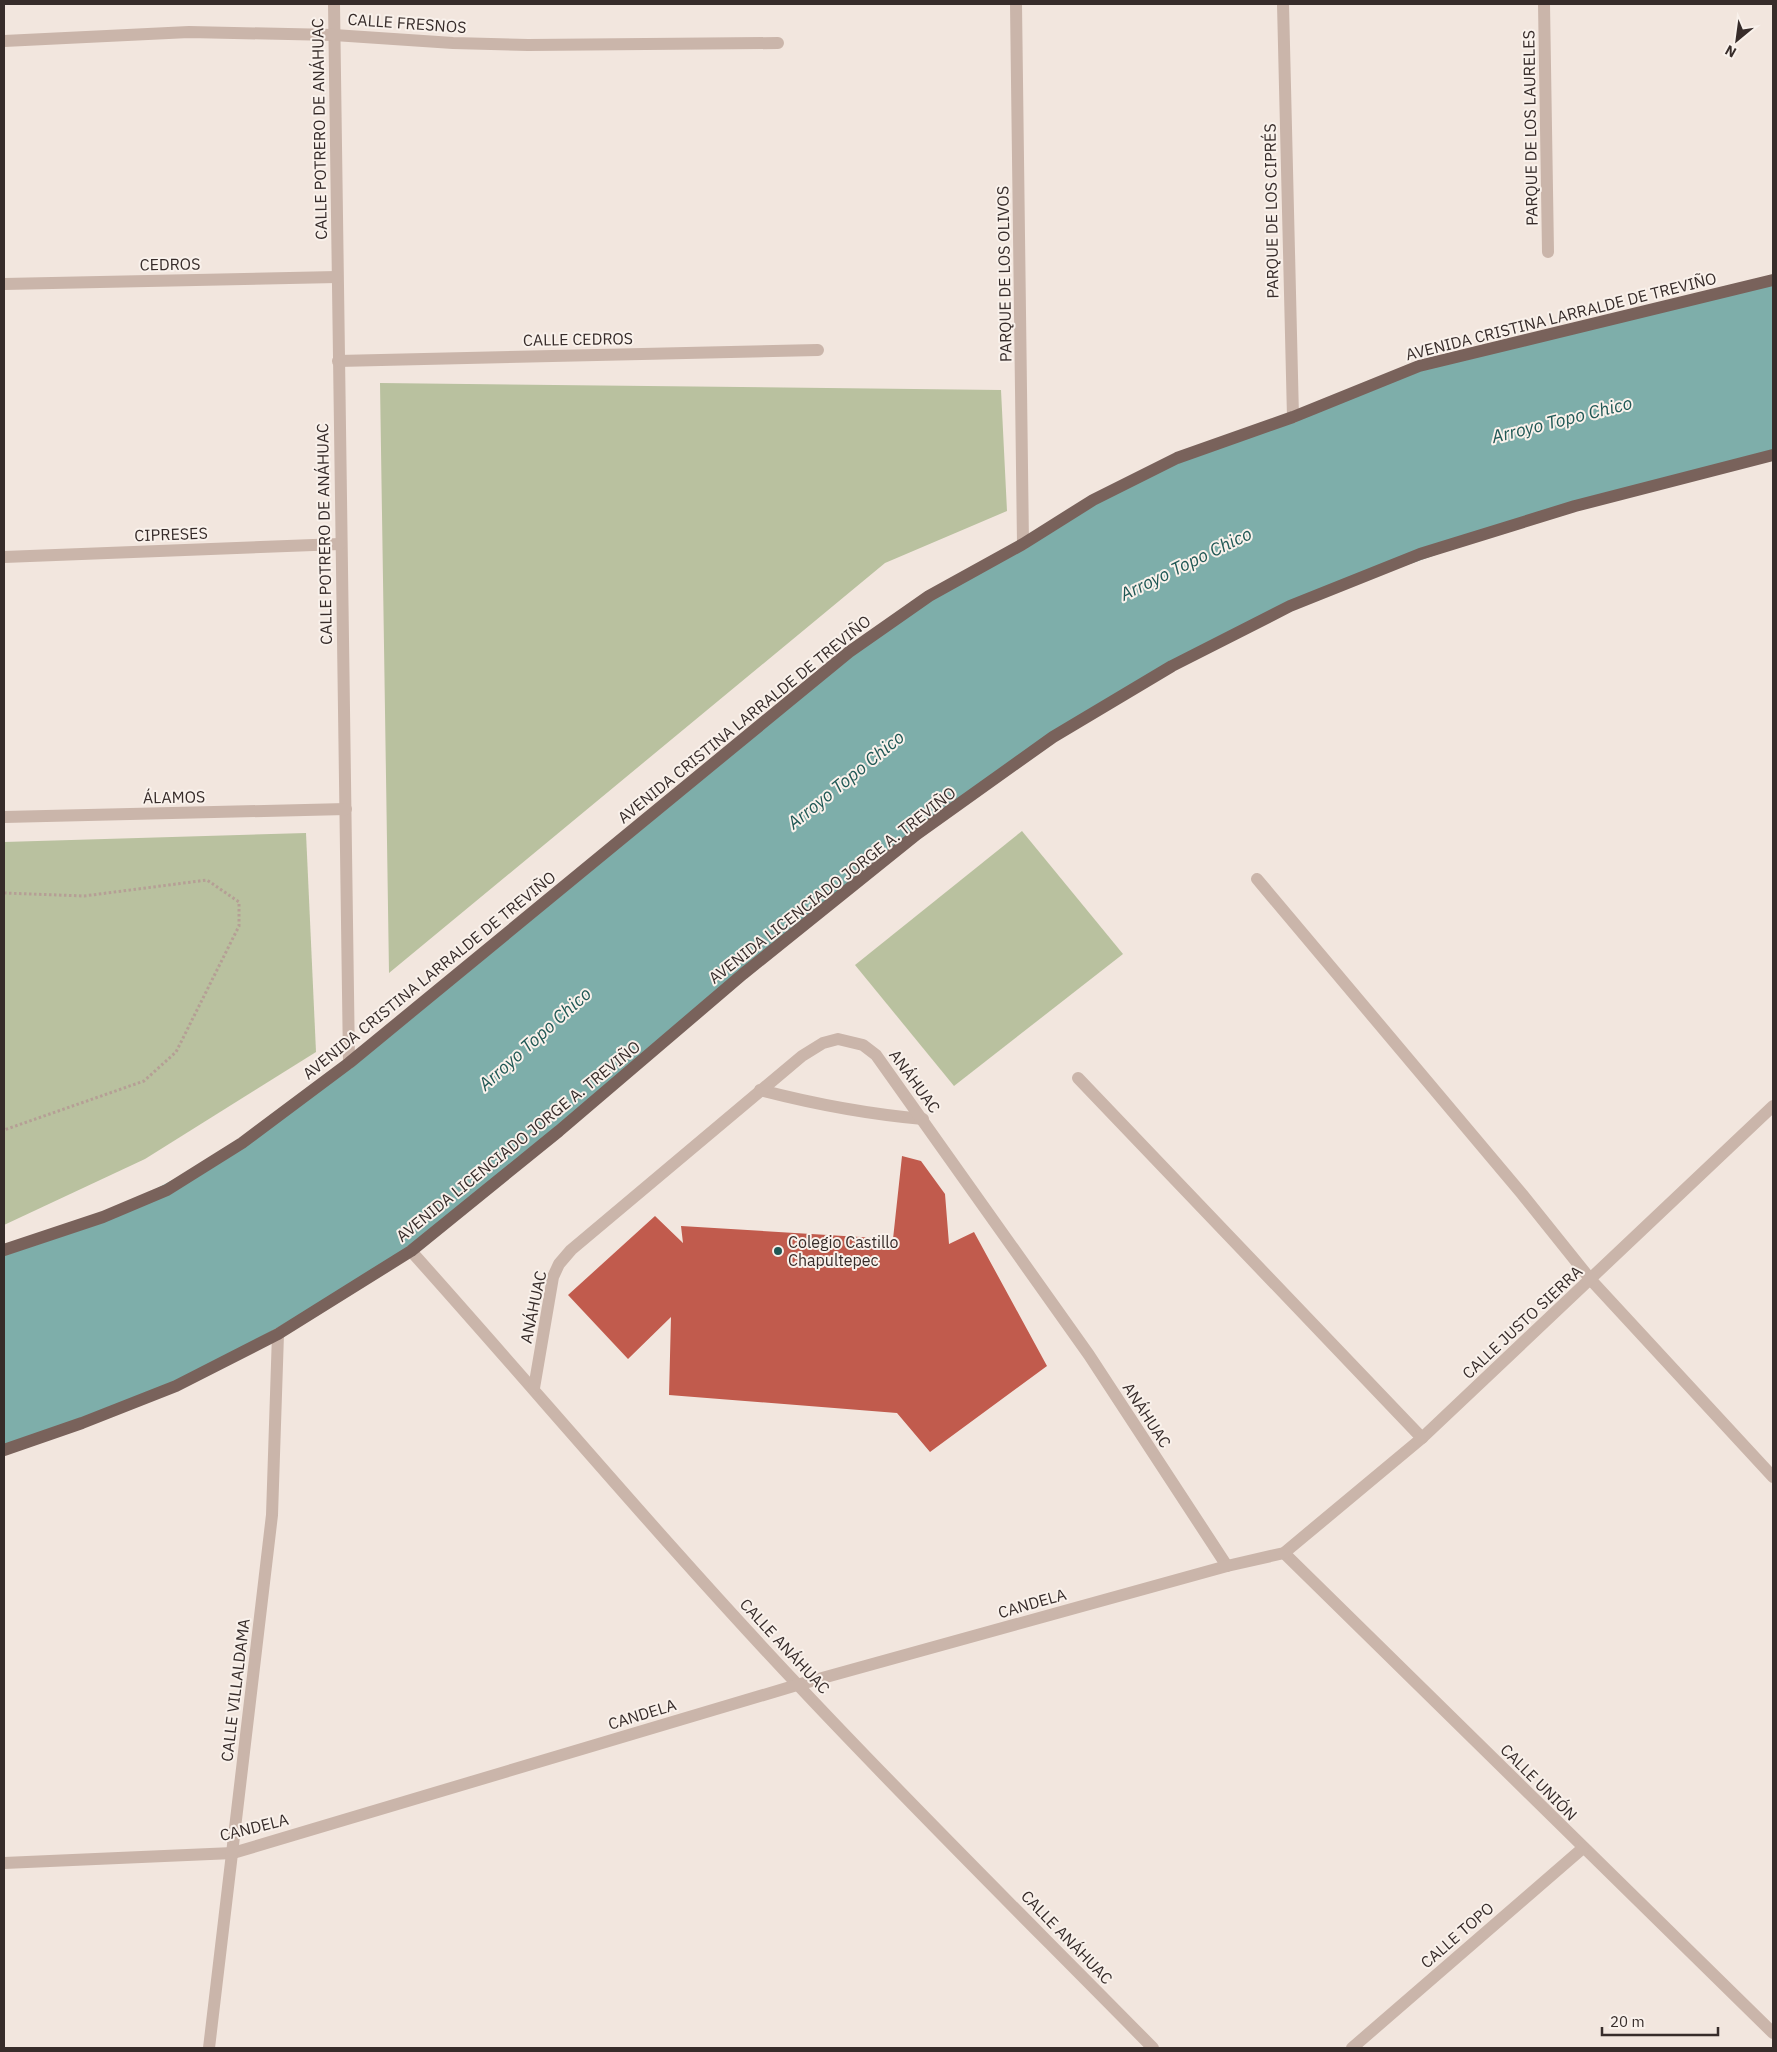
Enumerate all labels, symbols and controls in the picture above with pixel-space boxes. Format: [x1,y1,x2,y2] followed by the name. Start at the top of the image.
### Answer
[347,9,467,37] street label: CALLE FRESNOS
[1712,15,1762,65] north arrow
[306,18,331,240] street label: CALLE POTRERO DE ANÁHUAC
[1518,30,1542,226] street label: PARQUE DE LOS LAURELES
[1722,41,1739,62] text: N
[1258,123,1283,299] street label: PARQUE DE LOS CIPRÉS
[992,186,1016,362] street label: PARQUE DE LOS OLIVOS
[139,253,201,275] street label: CEDROS
[1403,268,1719,364] street label: AVENIDA CRISTINA LARRALDE DE TREVIÑO
[523,328,633,350] street label: CALLE CEDROS
[1488,391,1635,448] water label: Arroyo Topo Chico
[311,423,336,645] street label: CALLE POTRERO DE ANÁHUAC
[1115,522,1256,606] water label: Arroyo Topo Chico
[134,523,208,545] street label: CIPRESES
[613,611,875,827] street label: AVENIDA CRISTINA LARRALDE DE TREVIÑO
[782,725,909,834] water label: Arroyo Topo Chico
[704,782,960,988] street label: AVENIDA LICENCIADO JORGE A. TREVIÑO
[143,785,205,808] street label: ÁLAMOS
[298,867,560,1083] street label: AVENIDA CRISTINA LARRALDE DE TREVIÑO
[473,982,596,1096] water label: Arroyo Topo Chico
[392,1036,644,1246] street label: AVENIDA LICENCIADO JORGE A. TREVIÑO
[885,1045,946,1117] street label: ANÁHUAC
[788,1232,899,1270] place label: Colegio Castillo Chapultepec
[772,1245,784,1257] marker: Colegio Castillo Chapultepec
[1458,1261,1586,1383] street label: CALLE JUSTO SIERRA
[515,1269,550,1345] street label: ANÁHUAC
[1119,1378,1176,1451] street label: ANÁHUAC
[996,1584,1068,1622] street label: CANDELA
[736,1593,835,1698] street label: CALLE ANÁHUAC
[216,1617,254,1763] street label: CALLE VILLALDAMA
[606,1694,678,1734] street label: CANDELA
[1496,1739,1582,1825] street label: CALLE UNIÓN
[218,1809,290,1845] street label: CANDELA
[1017,1885,1118,1988] street label: CALLE ANÁHUAC
[1416,1898,1498,1972] street label: CALLE TOPO
[1602,2004,1718,2036] scale bar
[1610,2012,1645,2031] text: 20 m

